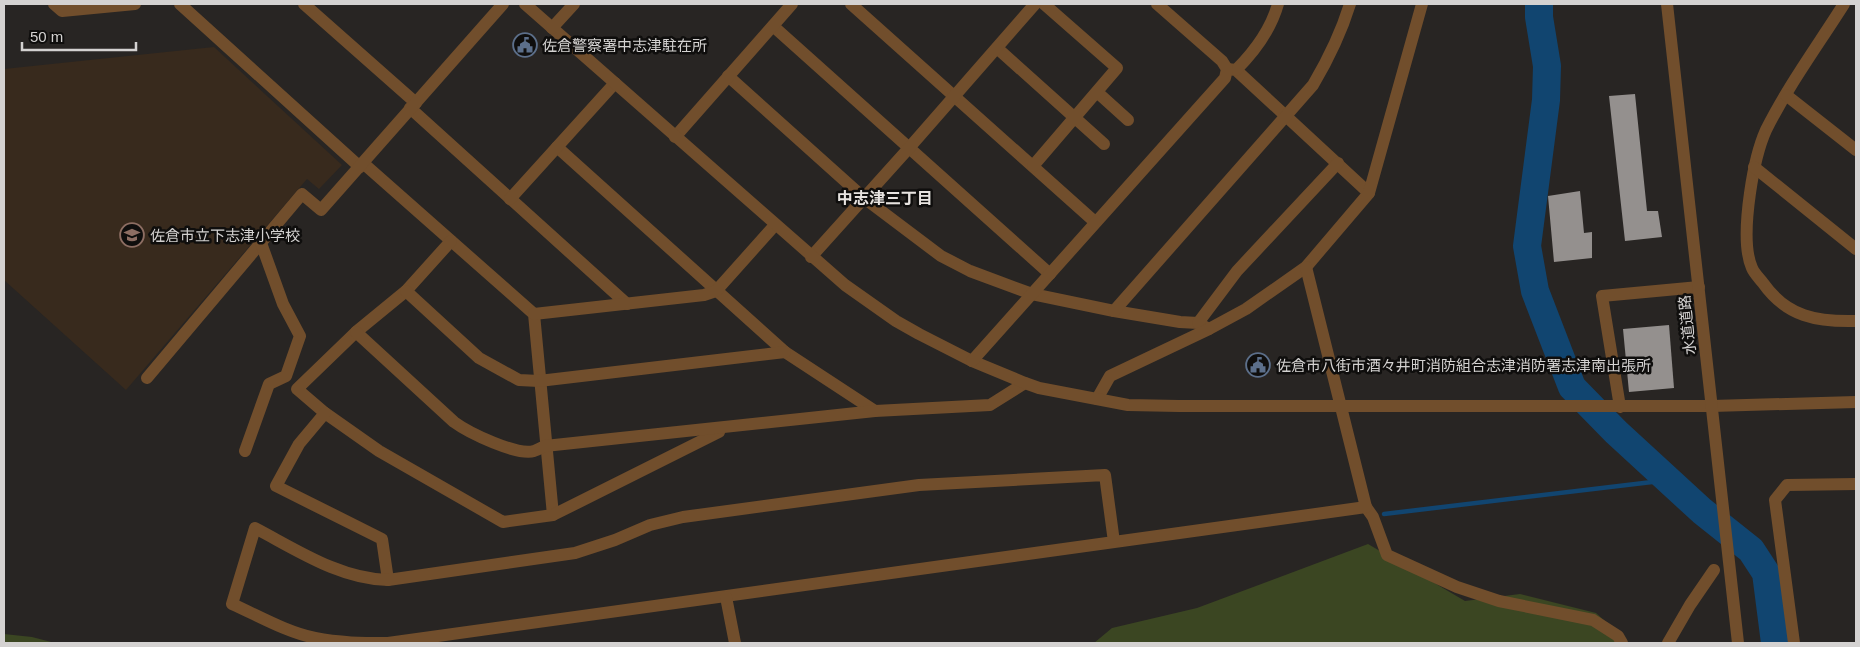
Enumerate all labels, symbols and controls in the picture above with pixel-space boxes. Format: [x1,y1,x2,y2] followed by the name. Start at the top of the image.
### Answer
[22,20,136,52] scale bar
[30,28,63,45] text: 50 m
[512,32,538,58] public building icon: 佐倉警察署中志津駐在所
[542,37,707,54] place label: 佐倉警察署中志津駐在所
[837,190,933,207] district label: 中志津三丁目
[119,222,145,248] school or university icon: 佐倉市立下志津小学校
[150,227,300,244] place label: 佐倉市立下志津小学校
[1675,294,1699,356] street label: 水道道路
[1245,352,1271,378] public building icon: 佐倉市八街市酒々井町消防組合志津消防署志津南出張所
[1276,357,1651,374] place label: 佐倉市八街市酒々井町消防組合志津消防署志津南出張所

